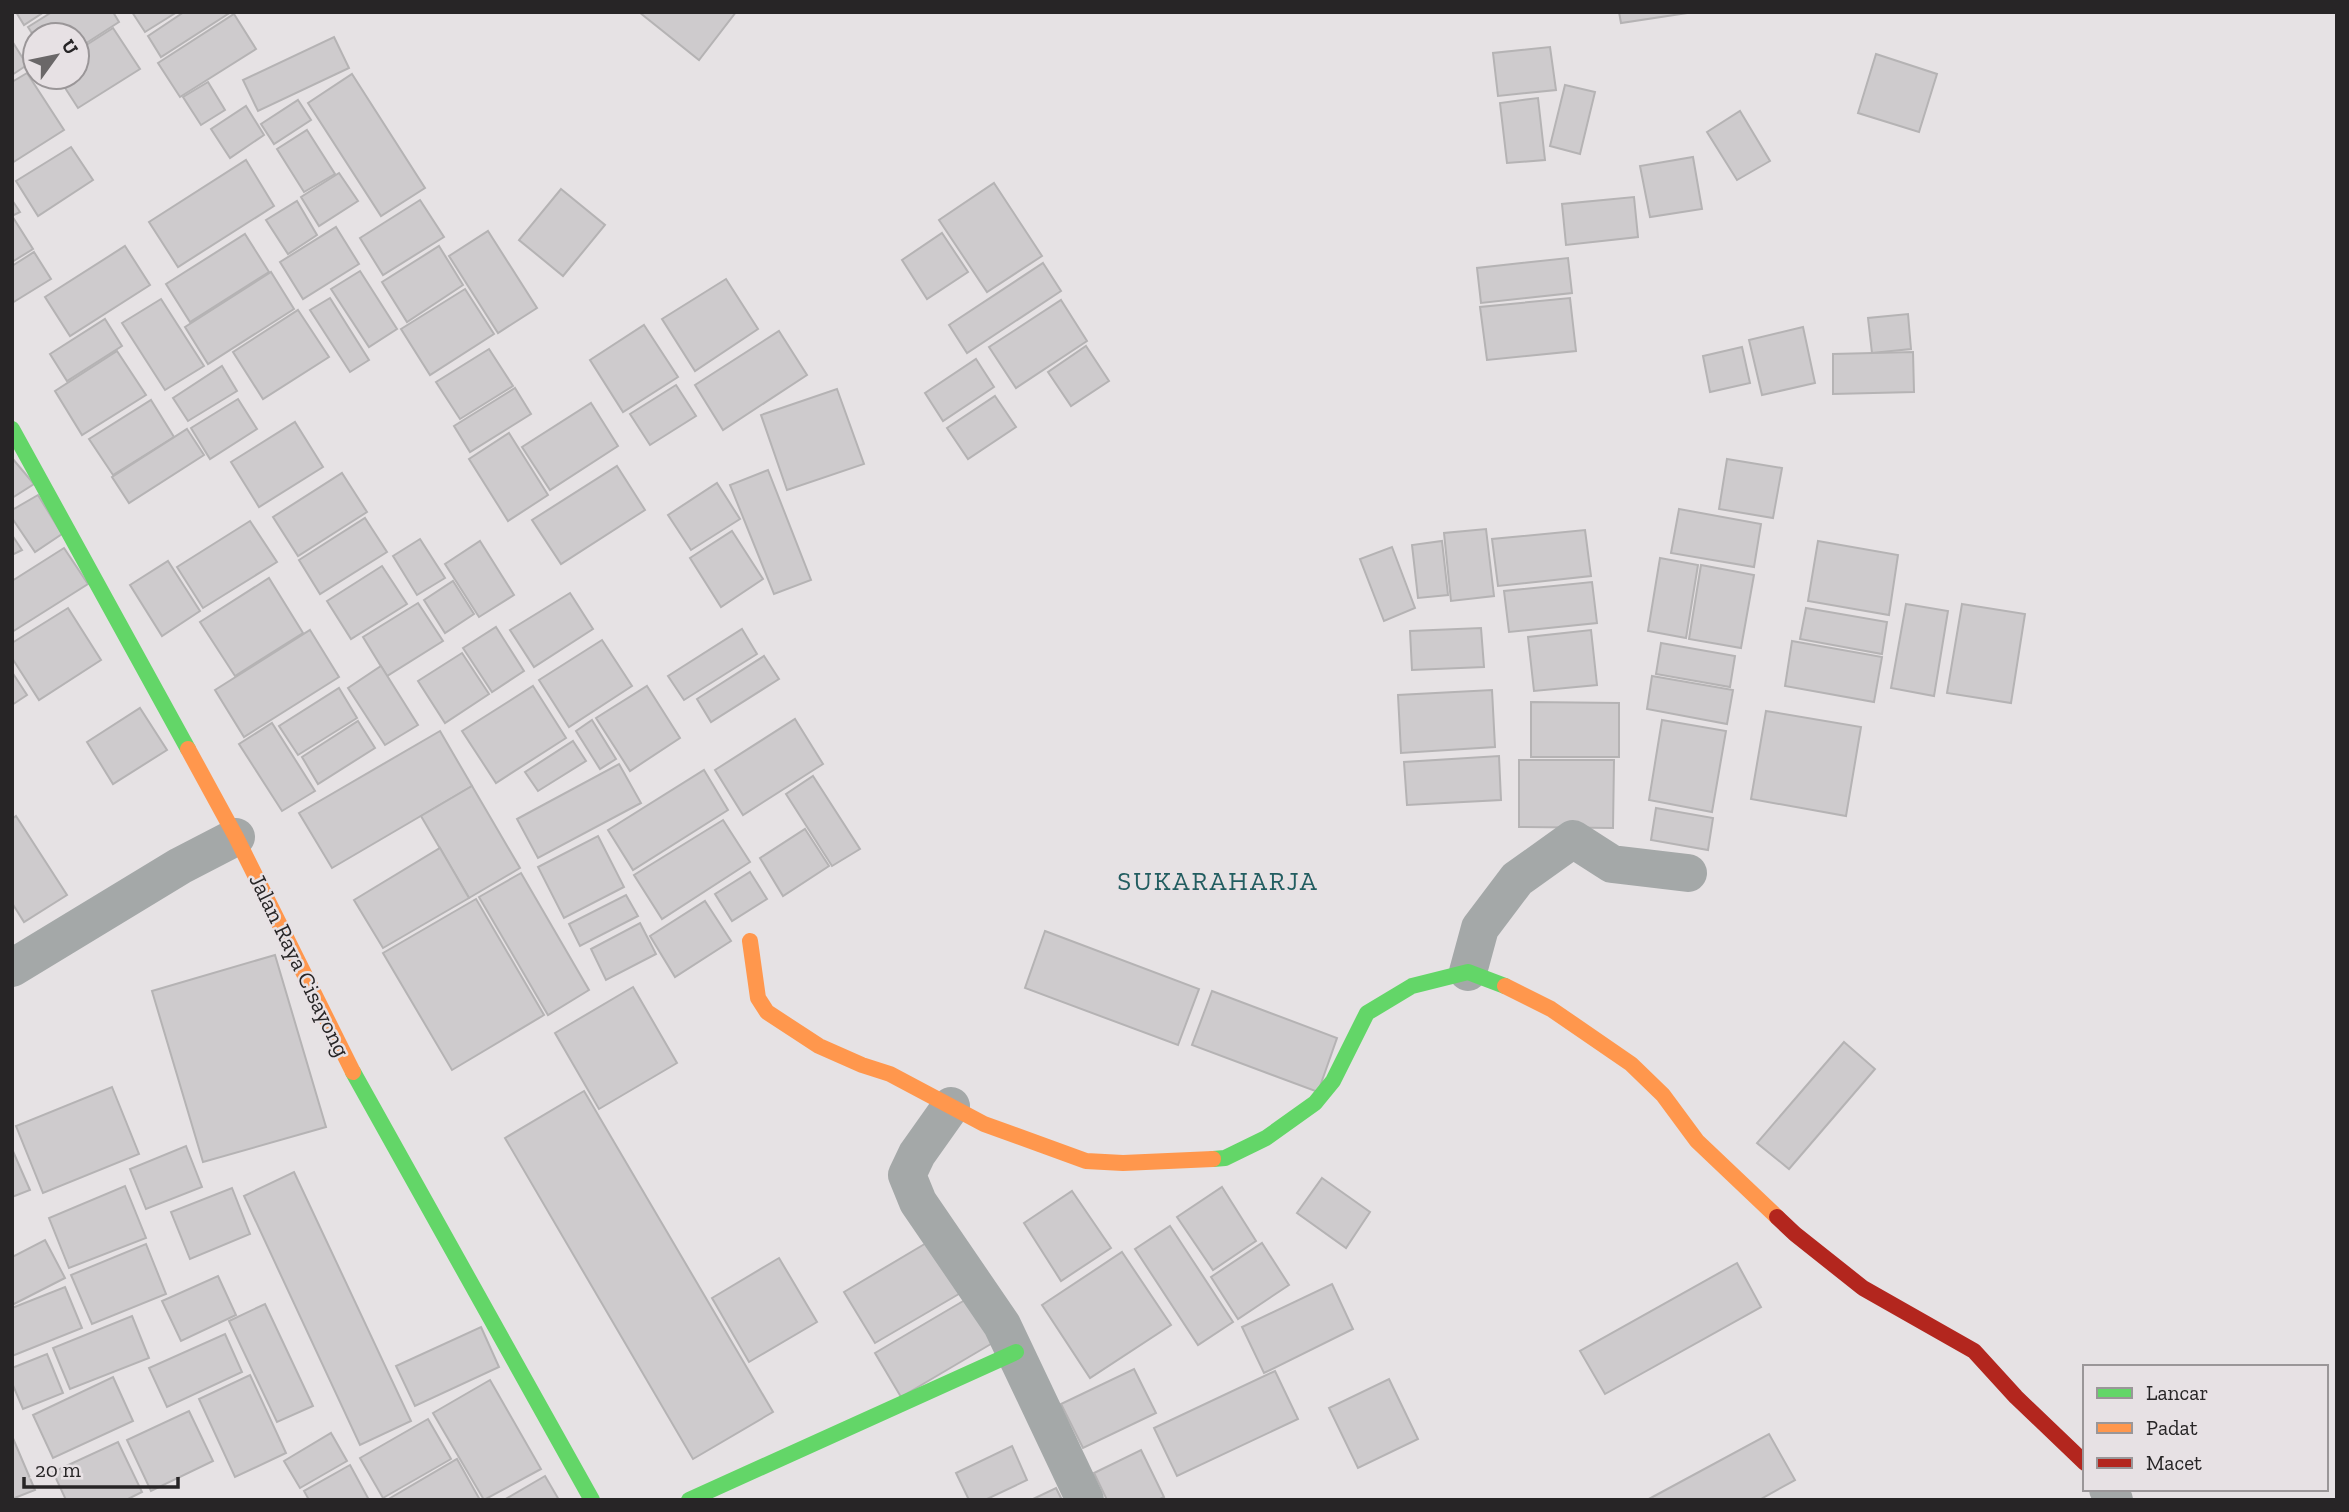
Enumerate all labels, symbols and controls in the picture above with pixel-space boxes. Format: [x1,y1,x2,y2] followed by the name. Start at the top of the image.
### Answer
[21,21,91,91] north arrow
[56,35,83,59] text: U
[1117,865,1319,897] district label: SUKARAHARJA
[243,869,357,1062] street label: Jalan Raya Cisayong
[2083,1365,2328,1491] legend
[2146,1380,2208,1405] text: Lancar
[2146,1415,2198,1440] text: Padat
[24,1446,178,1490] scale bar
[2146,1450,2202,1475] text: Macet
[35,1457,81,1482] text: 20 m

